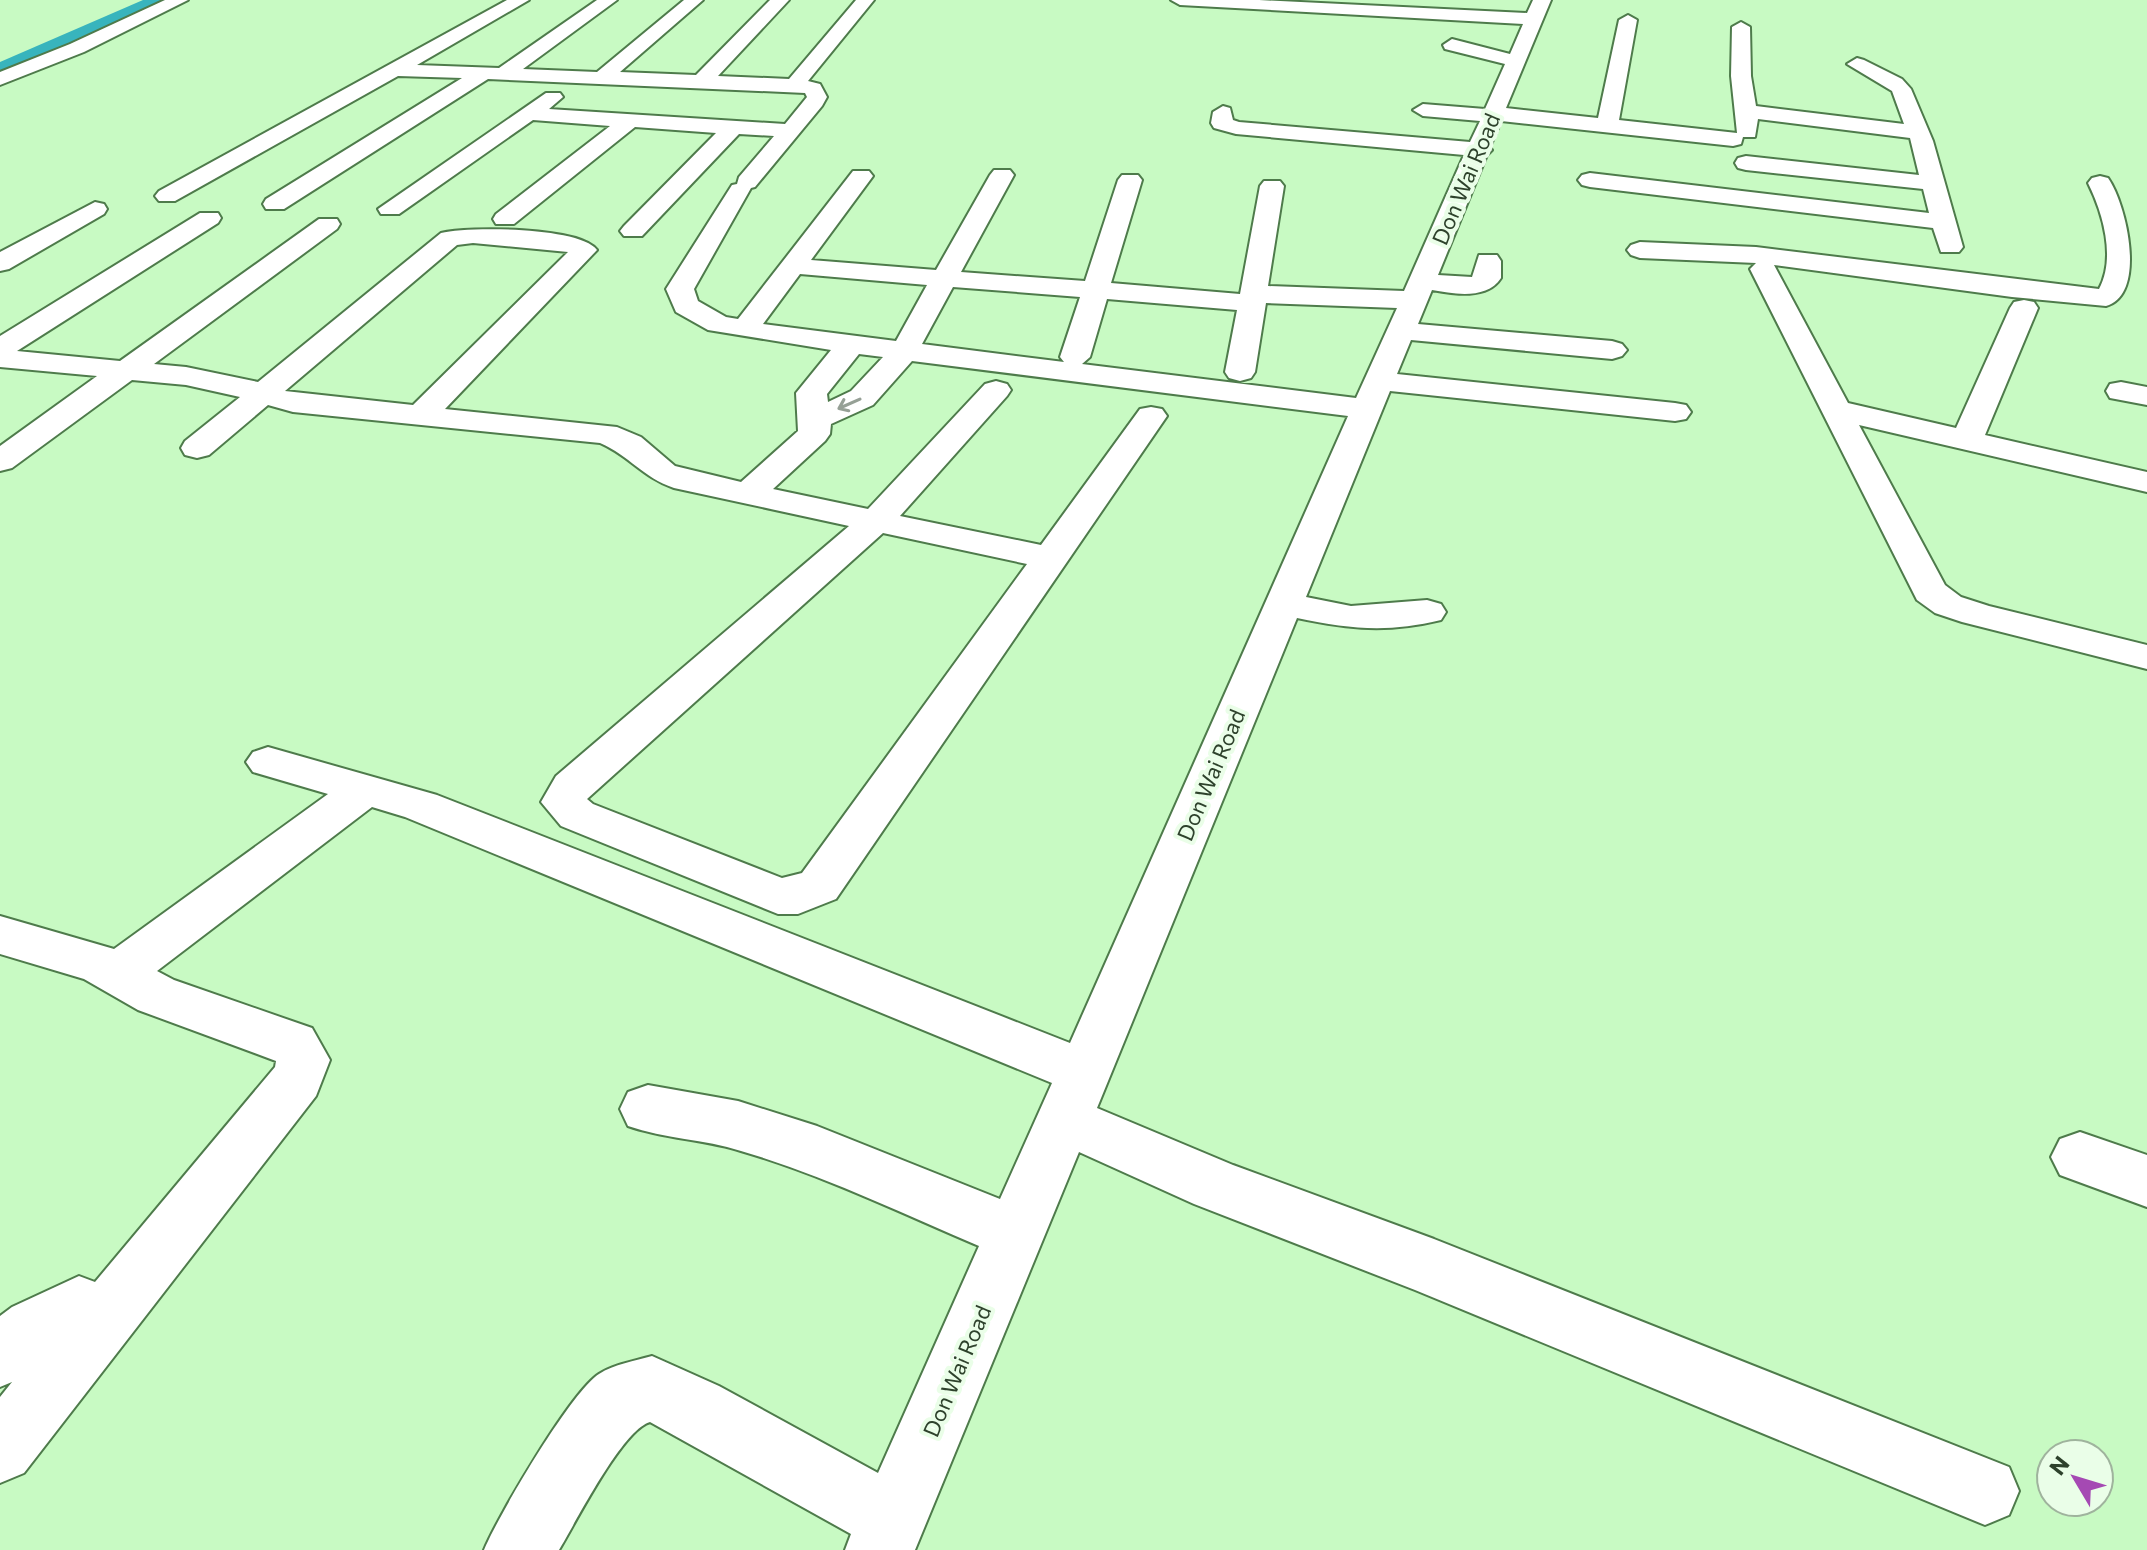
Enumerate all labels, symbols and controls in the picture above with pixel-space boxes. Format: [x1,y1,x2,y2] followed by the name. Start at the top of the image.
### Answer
[1426,109,1505,249] street label: Don Wai Road
[837,397,862,412] one-way arrow
[1171,705,1250,845] street label: Don Wai Road
[917,1301,996,1441] street label: Don Wai Road
[2035,1438,2115,1518] north arrow
[2043,1451,2075,1480] text: N

